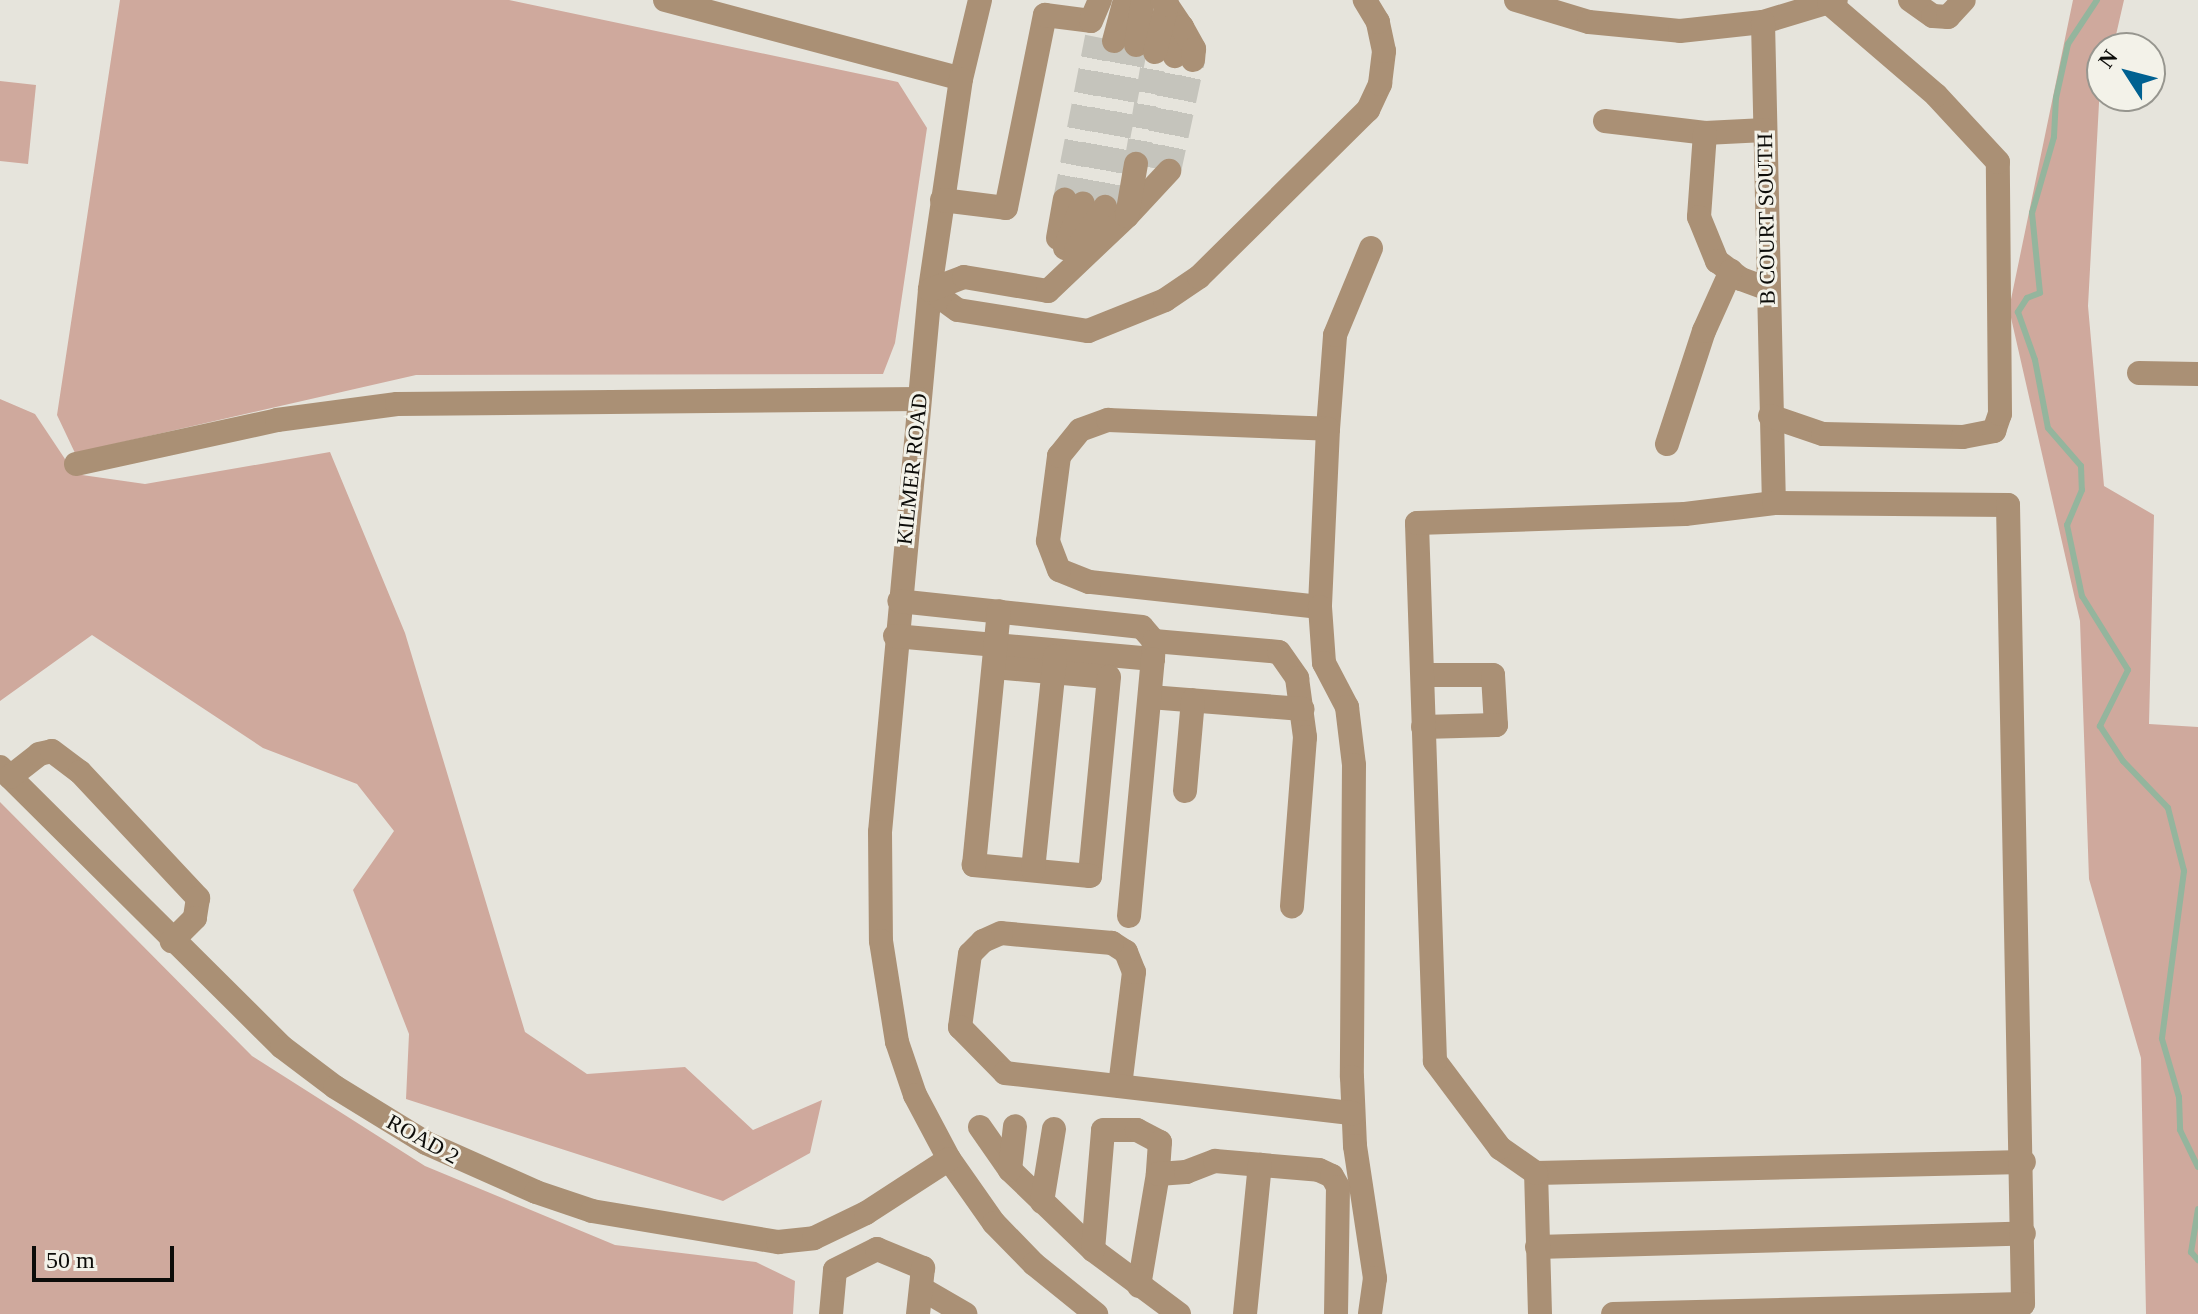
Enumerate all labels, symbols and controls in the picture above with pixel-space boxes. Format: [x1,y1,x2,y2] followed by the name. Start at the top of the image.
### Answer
[2086,32,2166,112] north arrow
[2093,45,2123,73] text: N
[1751,133,1781,305] street label: B COURT SOUTH
[891,392,933,546] street label: KILMER ROAD
[382,1108,464,1170] street label: ROAD 2
[36,1230,178,1280] scale bar
[46,1247,95,1273] text: 50 m

